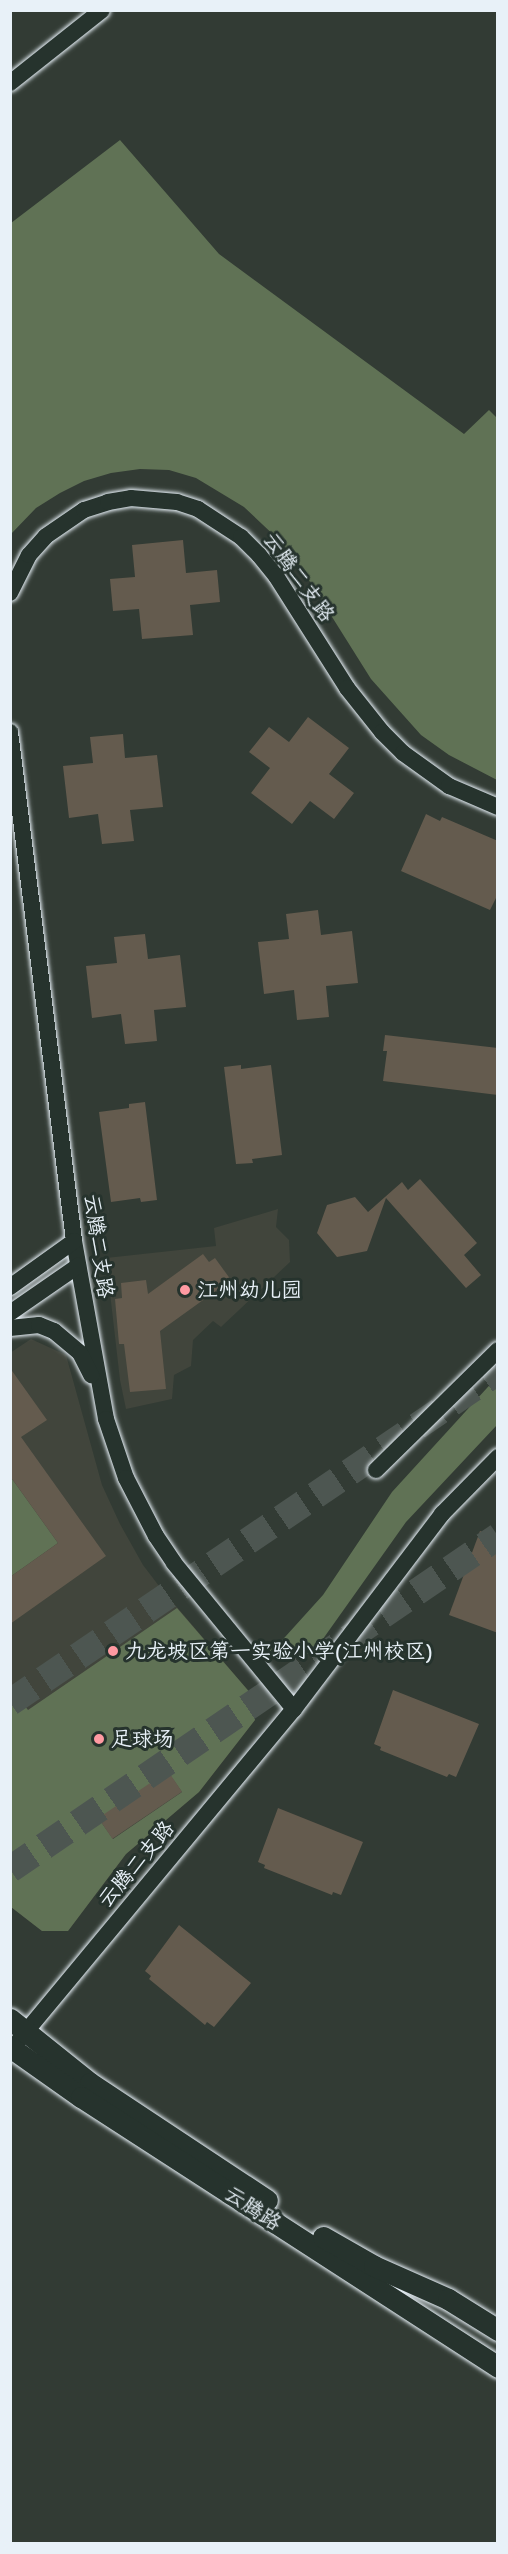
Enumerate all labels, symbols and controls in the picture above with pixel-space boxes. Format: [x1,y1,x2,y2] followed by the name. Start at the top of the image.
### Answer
[258,527,340,627] street label: 云腾二支路
[79,1192,119,1300] street label: 云腾二支路
[197,1277,302,1303] place label: 江州幼儿园
[178,1283,192,1297] marker: 江州幼儿园
[125,1638,433,1664] place label: 九龙坡区第一实验小学(江州校区)
[106,1644,120,1658] marker: 九龙坡区第一实验小学(江州校区)
[111,1726,174,1752] place label: 足球场
[92,1732,106,1746] marker: 足球场
[93,1816,179,1912] street label: 云腾二支路
[220,2180,286,2236] street label: 云腾路

